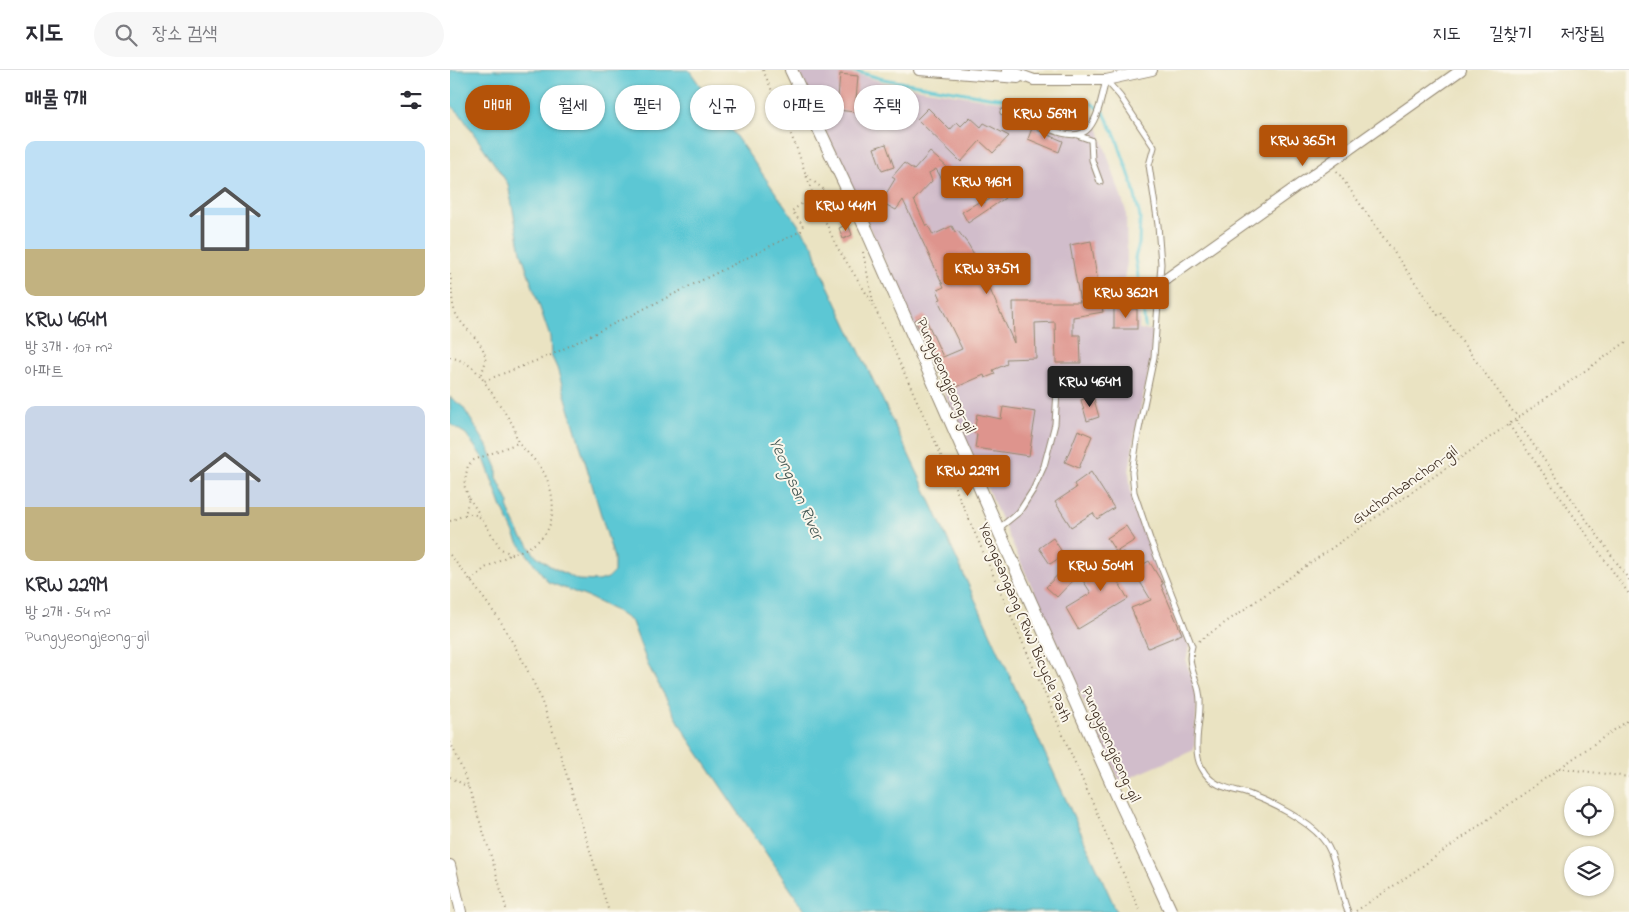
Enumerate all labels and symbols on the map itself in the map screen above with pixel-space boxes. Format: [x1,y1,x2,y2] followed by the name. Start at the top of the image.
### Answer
[993,98,1097,140] pin: KRW 569M
[1251,124,1355,167] pin: KRW 365M
[930,166,1034,208] pin: KRW 916M
[794,190,898,232] pin: KRW 441M
[935,252,1039,295] pin: KRW 375M
[1074,276,1178,319] pin: KRW 362M
[909,314,982,438] street label: Pungyeongjeong-gil
[1038,366,1142,408] pin: KRW 464M
[761,434,830,546] water label: Yeongsan River
[1347,440,1463,531] street label: Guchonbanchon-gil
[916,454,1020,497] pin: KRW 229M
[971,519,1077,726] street label: Yeongsangang (Riv.) Bicycle Path
[1049,550,1153,592] pin: KRW 504M
[1074,683,1147,807] street label: Pungyeongjeong-gil

